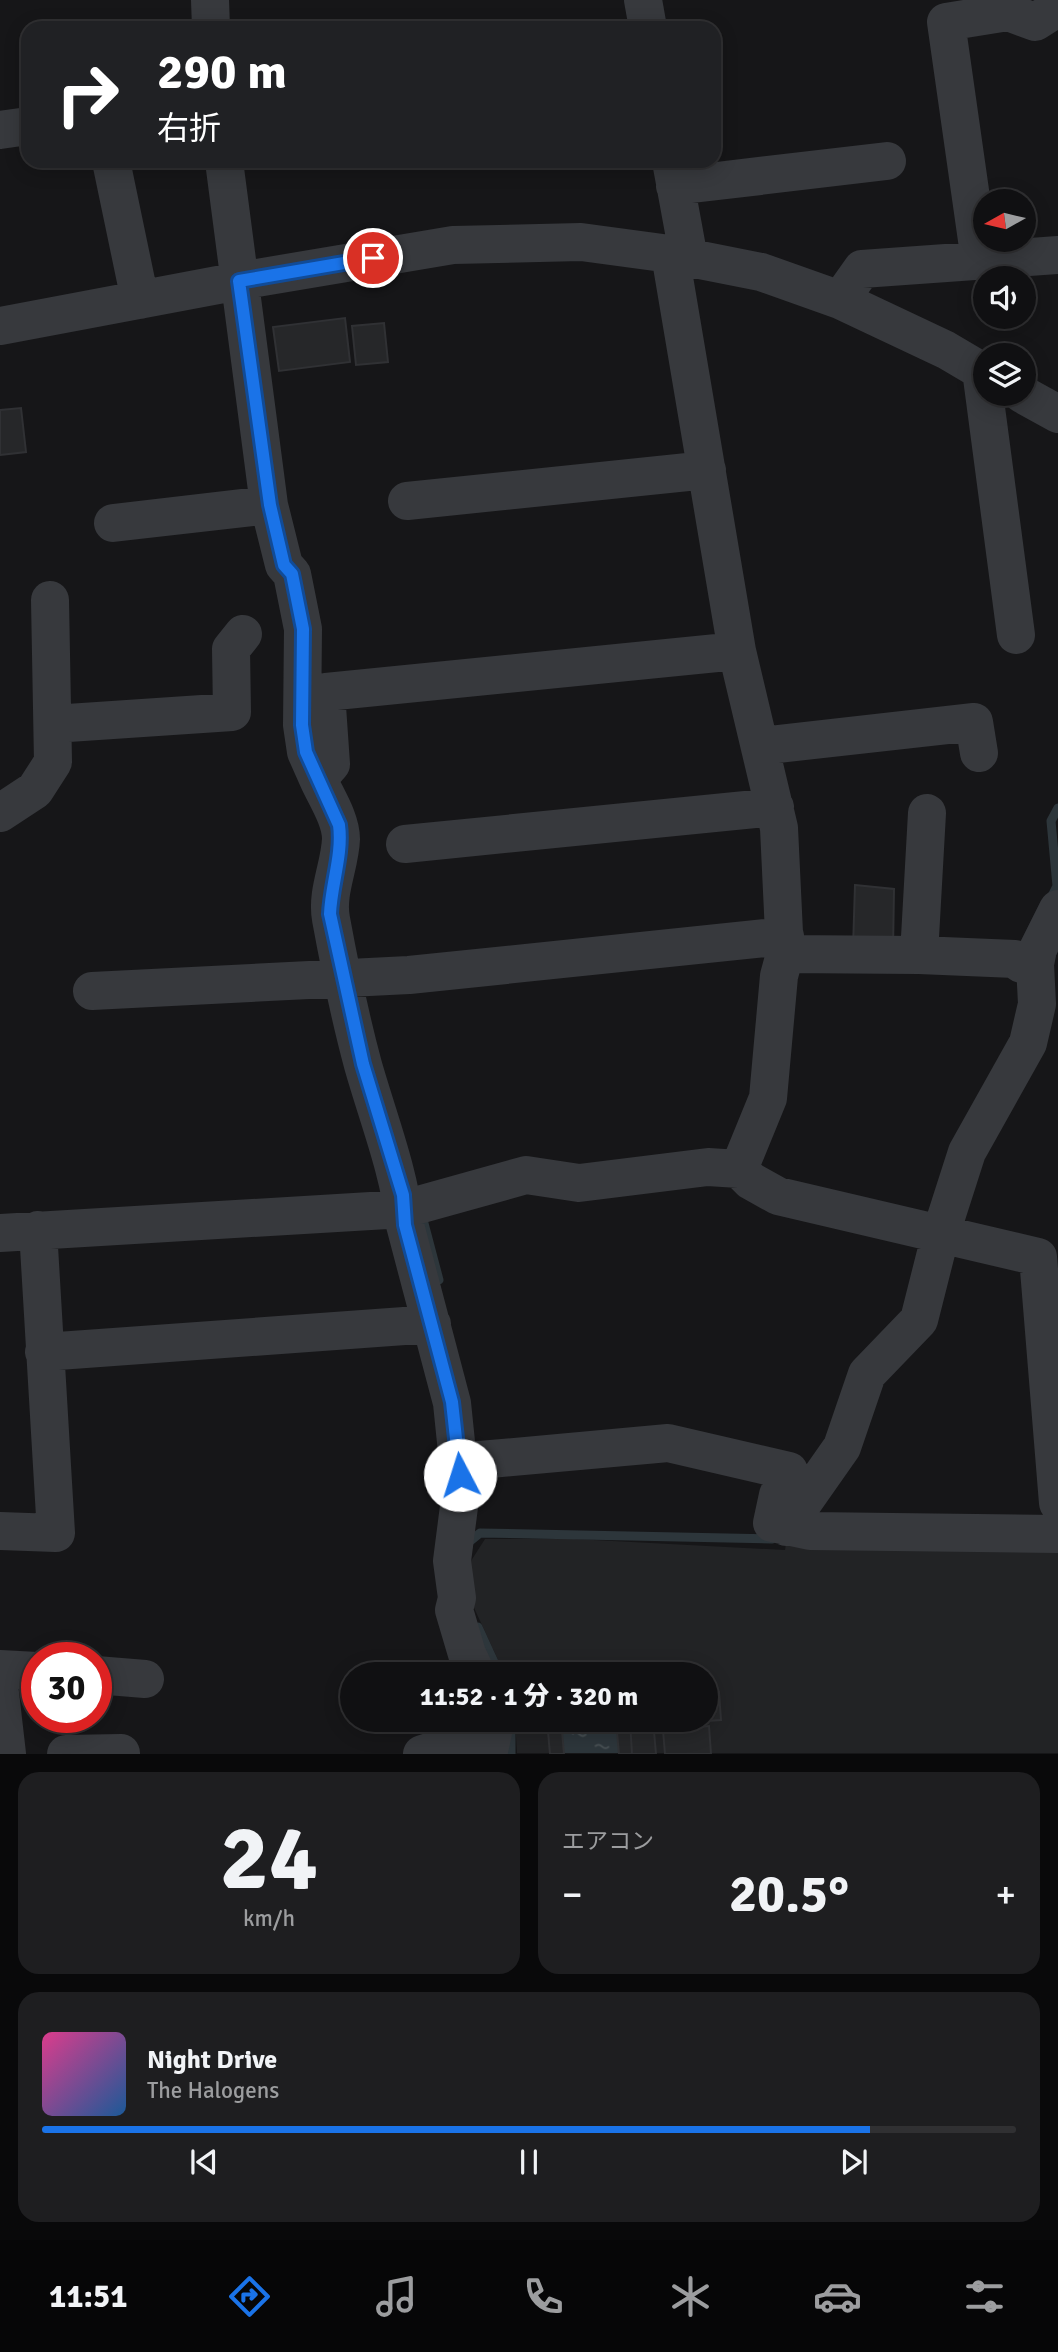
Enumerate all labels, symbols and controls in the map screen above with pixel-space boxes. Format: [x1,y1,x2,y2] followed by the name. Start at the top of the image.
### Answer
[157,42,287,102] text: 290 m
[42,49,133,140] icon: right
[157,109,221,148] text: 右折
[973,189,1036,252] north arrow
[973,189,1036,406] map controls
[343,228,403,288] pin
[354,239,392,277] icon: arrive
[973,266,1036,329] button: sound
[973,343,1036,406] button: layers
[423,1438,497,1512] position arrow
[21,1642,112,1733] speed limit sign: 30
[420,1681,638,1713] text: 11:52 · 1 分 · 320 m
[220,1802,318,1915] text: 24
[562,1827,654,1856] text: エアコン
[729,1862,849,1926] text: 20.5°
[562,1871,583,1918] text: −
[995,1871,1016,1918] text: +
[243,1904,295,1933] text: km/h
[147,2044,277,2076] text: Night Drive
[147,2076,279,2105] text: The Halogens
[185,2143,223,2181] icon: previous
[510,2143,548,2181] icon: pause
[835,2143,873,2181] icon: next
[225,2272,274,2321] icon: directions
[372,2272,421,2321] icon: music
[519,2272,568,2321] icon: phone
[666,2272,715,2321] icon: climate
[813,2272,862,2321] icon: car
[960,2272,1009,2321] icon: filters
[49,2277,128,2316] text: 11:51

